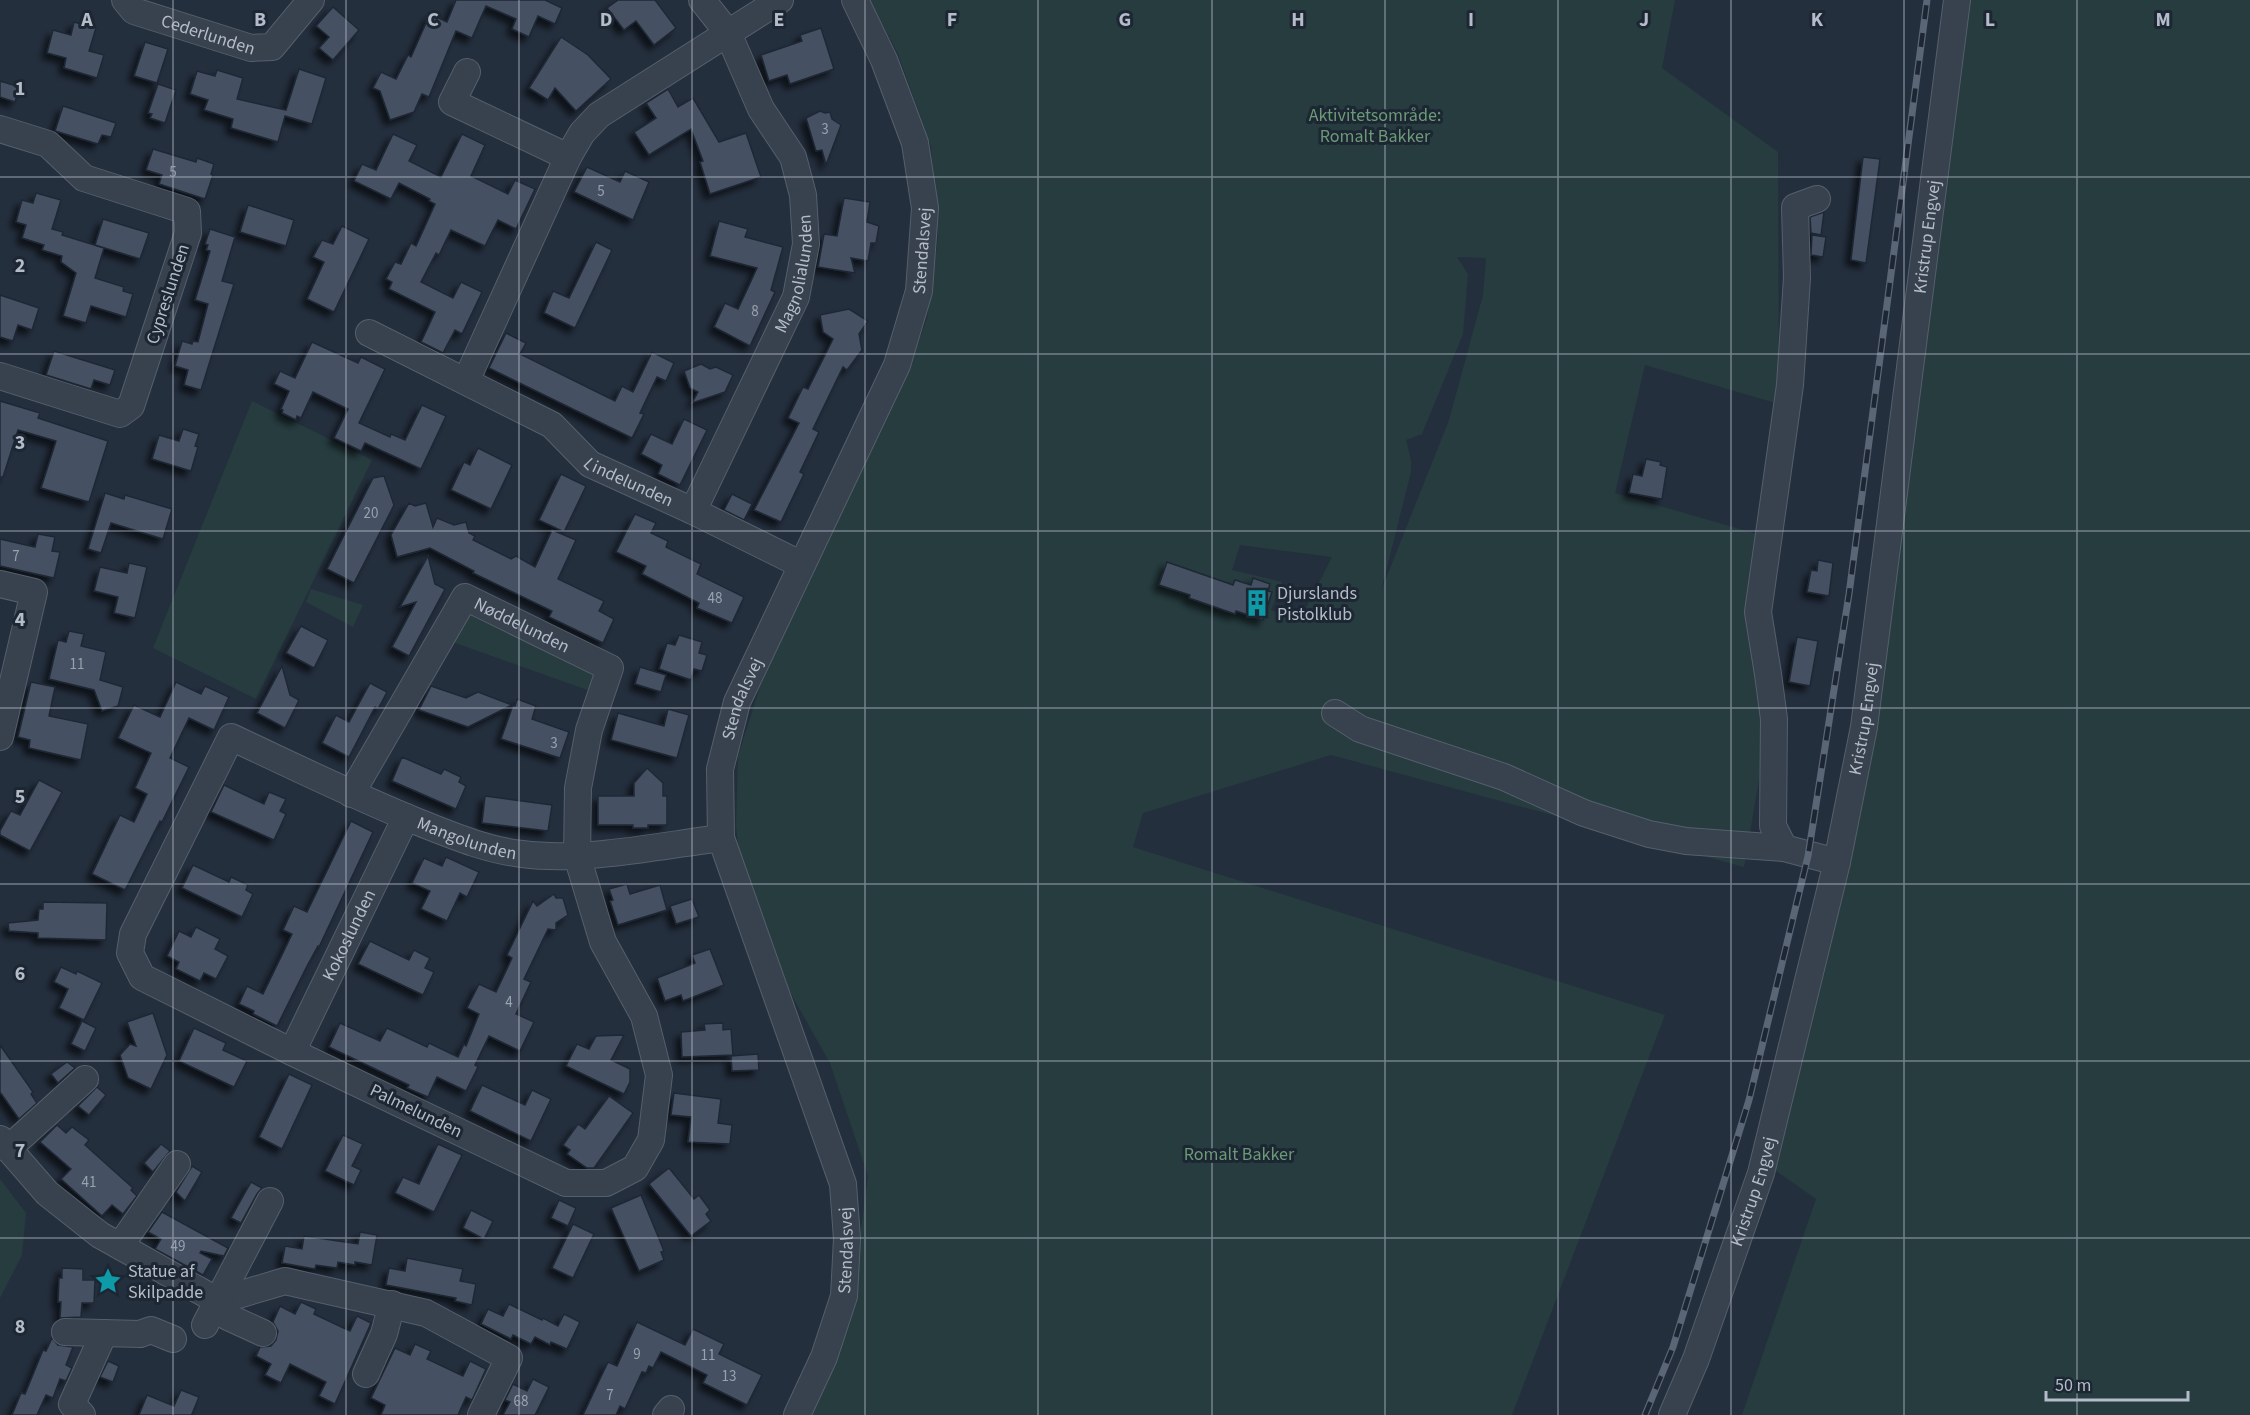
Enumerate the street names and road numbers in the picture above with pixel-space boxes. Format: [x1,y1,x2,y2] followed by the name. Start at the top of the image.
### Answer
[158,8,258,61] street label: Cederlunden
[1907,179,1946,295] street label: Kristrup Engvej
[906,207,938,295] street label: Stendalsvej
[768,214,818,337] street label: Magnolialunden
[140,241,196,347] street label: Cypreslunden
[578,452,677,513] street label: Lindelunden
[470,591,574,659] street label: Nøddelunden
[715,653,769,743] street label: Stendalsvej
[1842,661,1885,777] street label: Kristrup Engvej
[413,810,519,866] street label: Mangolunden
[316,885,382,985] street label: Kokoslunden
[366,1078,466,1144] street label: Palmelunden
[1724,1134,1782,1250] street label: Kristrup Engvej
[832,1206,860,1294] street label: Stendalsvej

